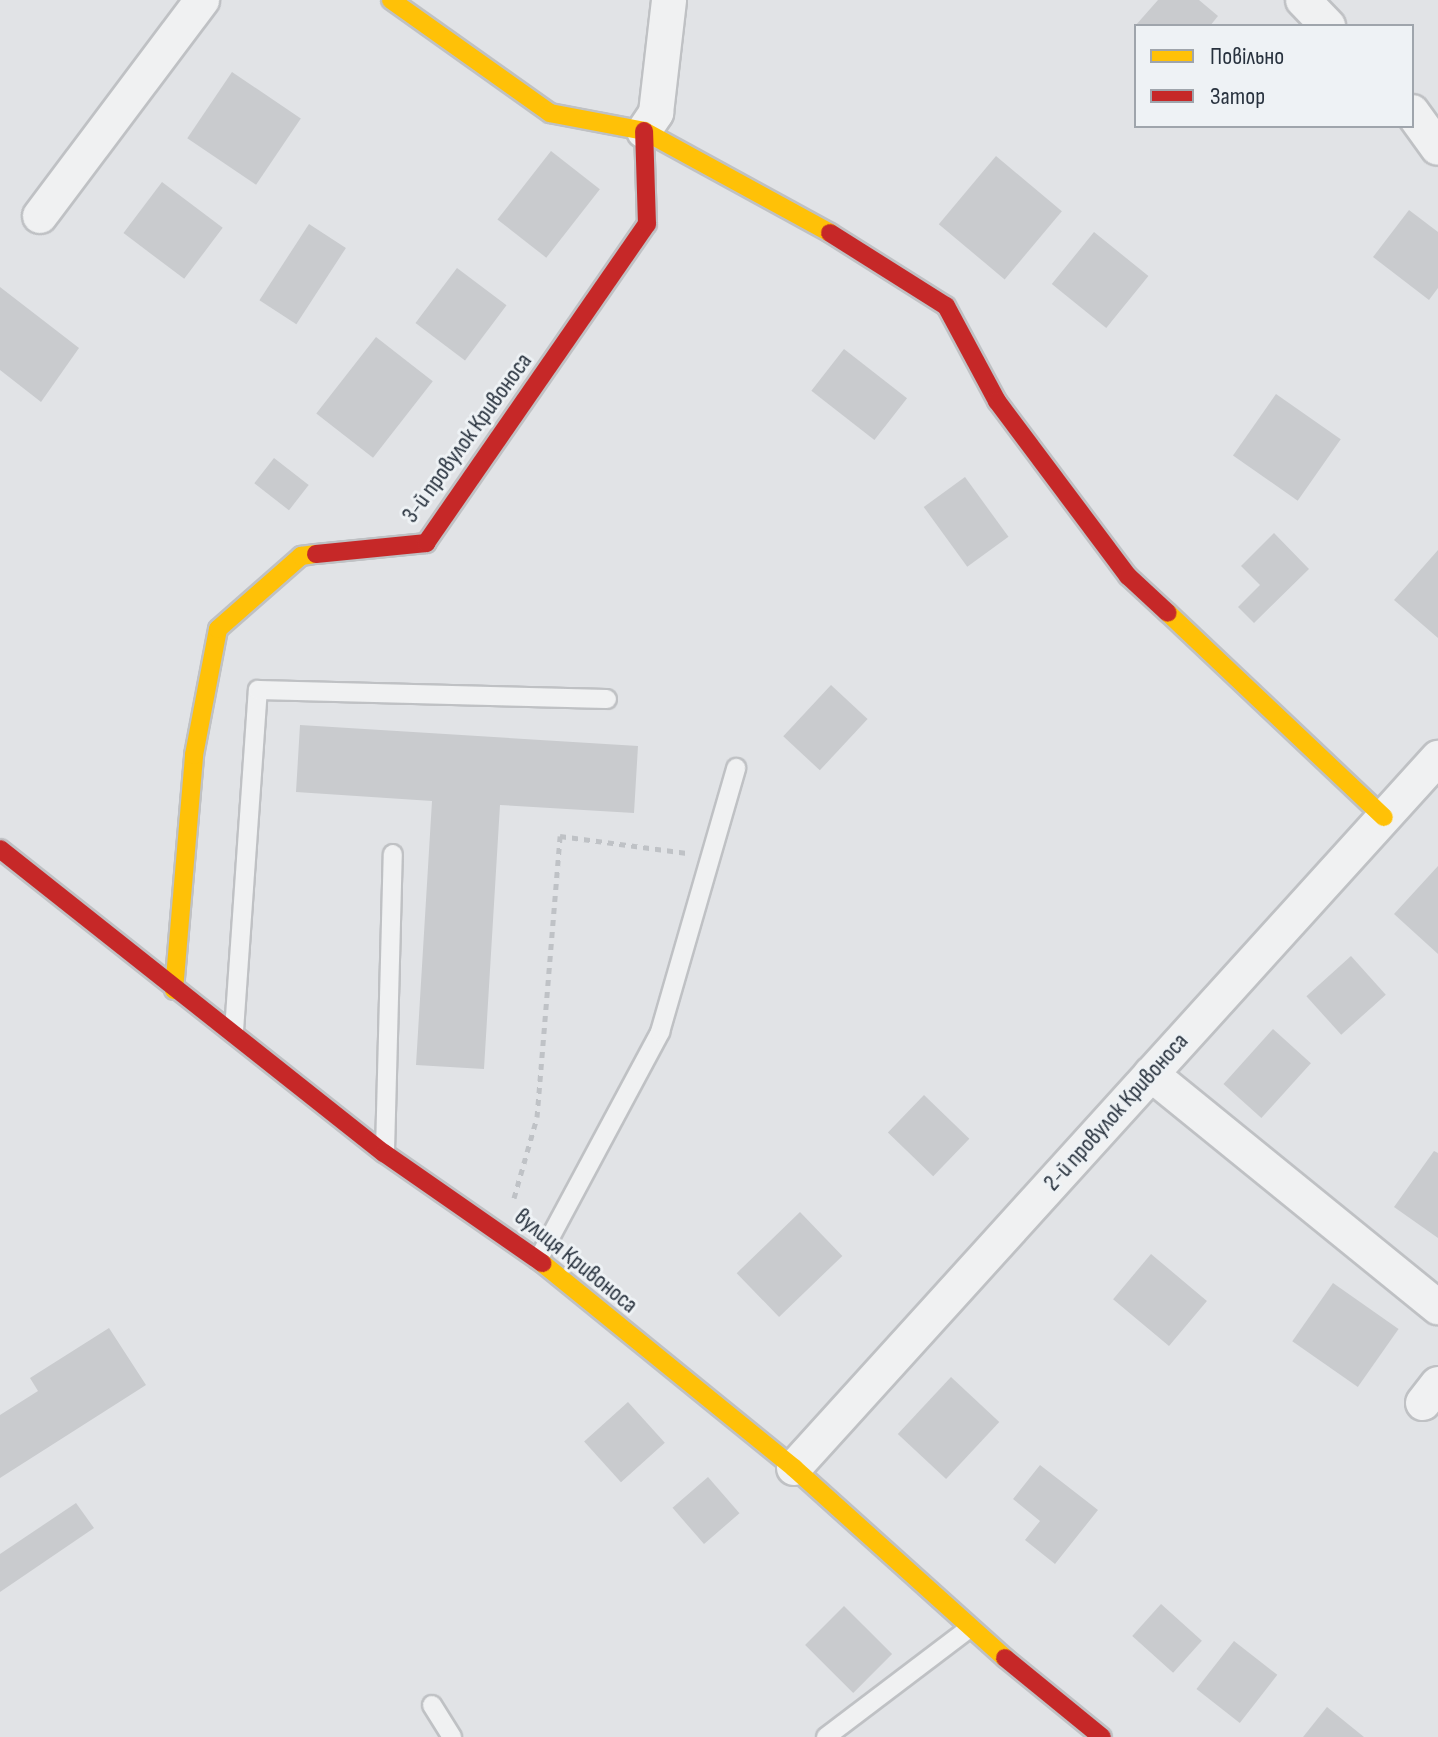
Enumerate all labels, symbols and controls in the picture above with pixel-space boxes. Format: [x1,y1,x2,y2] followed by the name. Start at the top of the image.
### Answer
[1134,24,1414,128] legend
[1210,42,1284,71] text: Повільно
[1210,82,1265,111] text: Затор
[396,348,538,528] street label: 3-й провулок Кривоноса
[1038,1027,1194,1197] street label: 2-й провулок Кривоноса
[509,1203,643,1319] street label: вулиця Кривоноса

